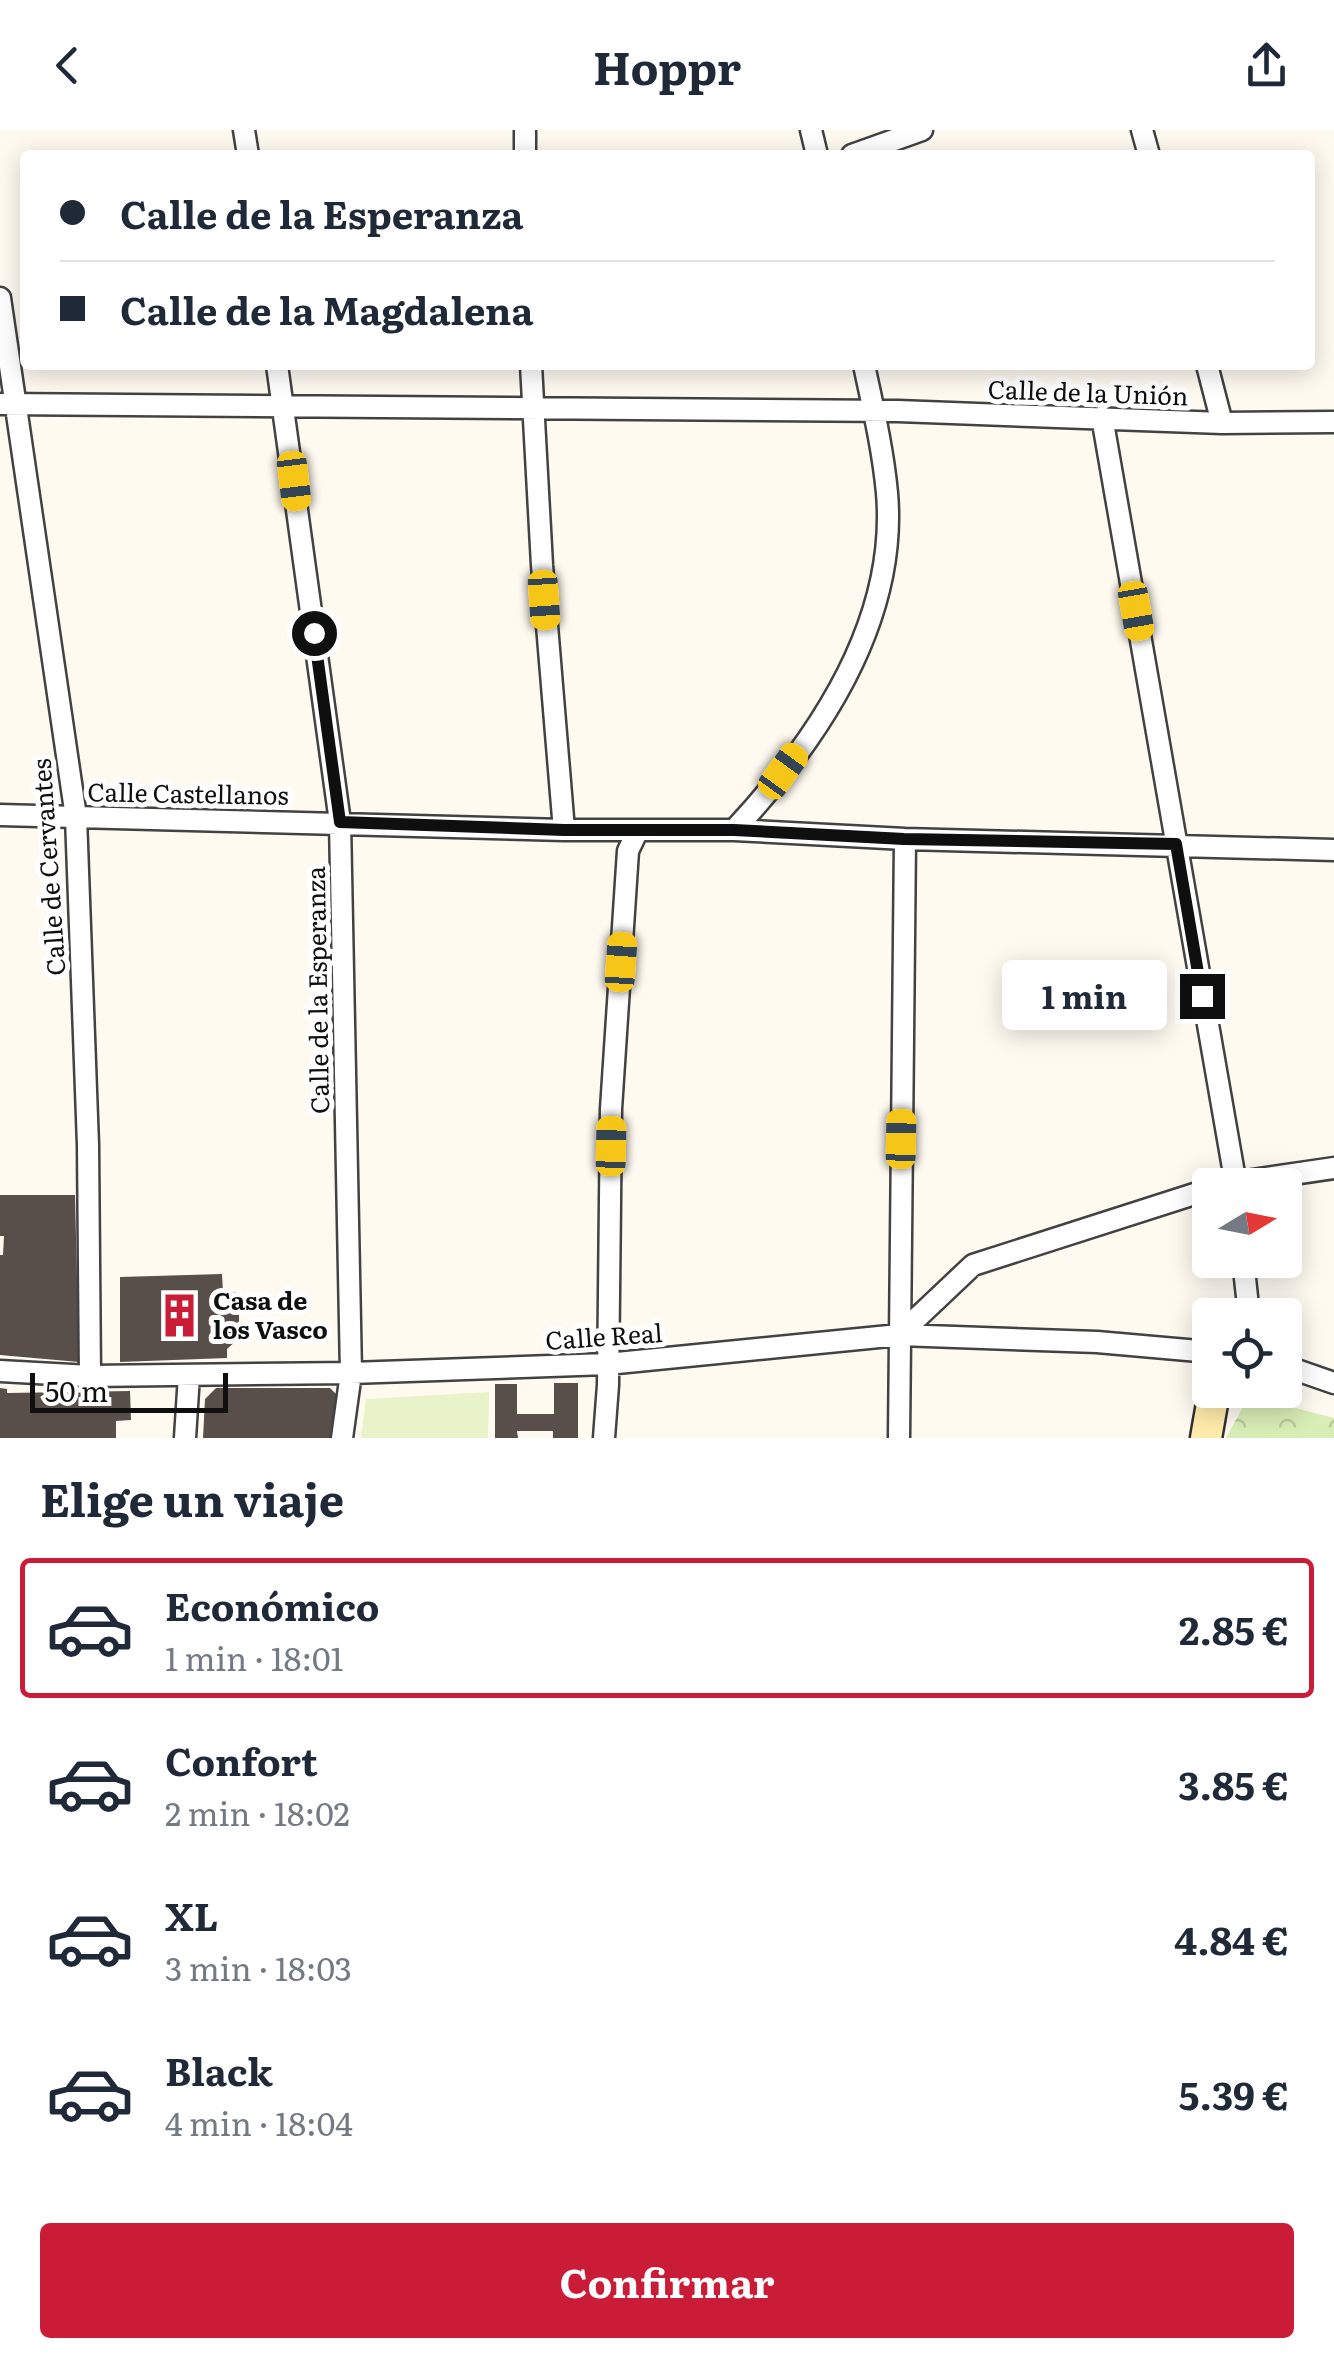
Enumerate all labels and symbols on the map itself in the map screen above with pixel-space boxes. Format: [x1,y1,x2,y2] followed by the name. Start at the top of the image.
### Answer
[987,370,1189,413] street label: Calle de la Unión
[275,449,313,513] car
[527,569,561,631] car
[1116,579,1156,643] car
[292,611,337,656] route start
[753,738,813,804] car
[21,757,74,977] street label: Calle de Cervantes
[87,772,289,813] street label: Calle Castellanos
[296,865,337,1114] street label: Calle de la Esperanza
[604,931,638,993] car
[1002,961,1167,1031] callout: 1 min
[1180,974,1225,1019] route end
[885,1109,917,1169] car
[595,1116,627,1176] car
[1192,1168,1302,1278] north arrow
[213,1281,328,1347] place label: Casa de los Vasco
[156,1291,204,1339] building icon: Casa de los Vasco
[544,1313,664,1358] street label: Calle Real
[30,1368,228,1412] scale bar

